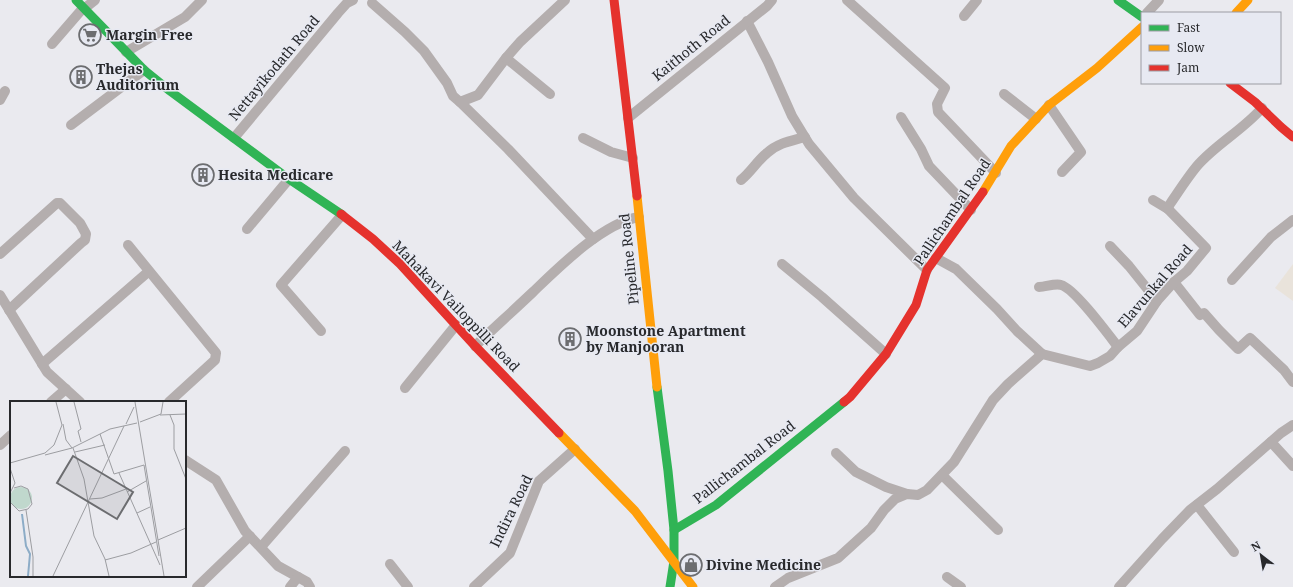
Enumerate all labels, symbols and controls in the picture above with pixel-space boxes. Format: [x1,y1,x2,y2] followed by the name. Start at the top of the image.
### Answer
[648,10,734,85] street label: Kaithoth Road
[224,11,323,124] street label: Nettayikodath Road
[1141,12,1281,84] legend
[1177,19,1200,36] text: Fast
[77,22,103,48] supermarket icon: Margin Free
[106,25,193,44] place label: Margin Free
[1177,39,1205,56] text: Slow
[96,59,179,94] place label: Thejas Auditorium
[1176,59,1199,76] text: Jam
[68,64,94,90] building icon: Thejas Auditorium
[909,154,995,269] street label: Pallichambal Road
[190,162,216,188] building icon: Hesita Medicare
[218,165,333,184] place label: Hesita Medicare
[614,212,643,306] street label: Pipeline Road
[389,236,524,376] street label: Mahakavi Vailoppilli Road
[1113,240,1196,331] street label: Elavunkal Road
[586,321,746,356] place label: Moonstone Apartment by Manjooran
[557,326,583,352] building icon: Moonstone Apartment by Manjooran
[10,401,186,577] inset map
[689,416,799,507] street label: Pallichambal Road
[485,471,537,550] street label: Indira Road
[1241,535,1281,575] north arrow
[1248,537,1263,555] text: N
[678,552,704,578] shop icon: Divine Medicine
[706,555,821,574] place label: Divine Medicine

